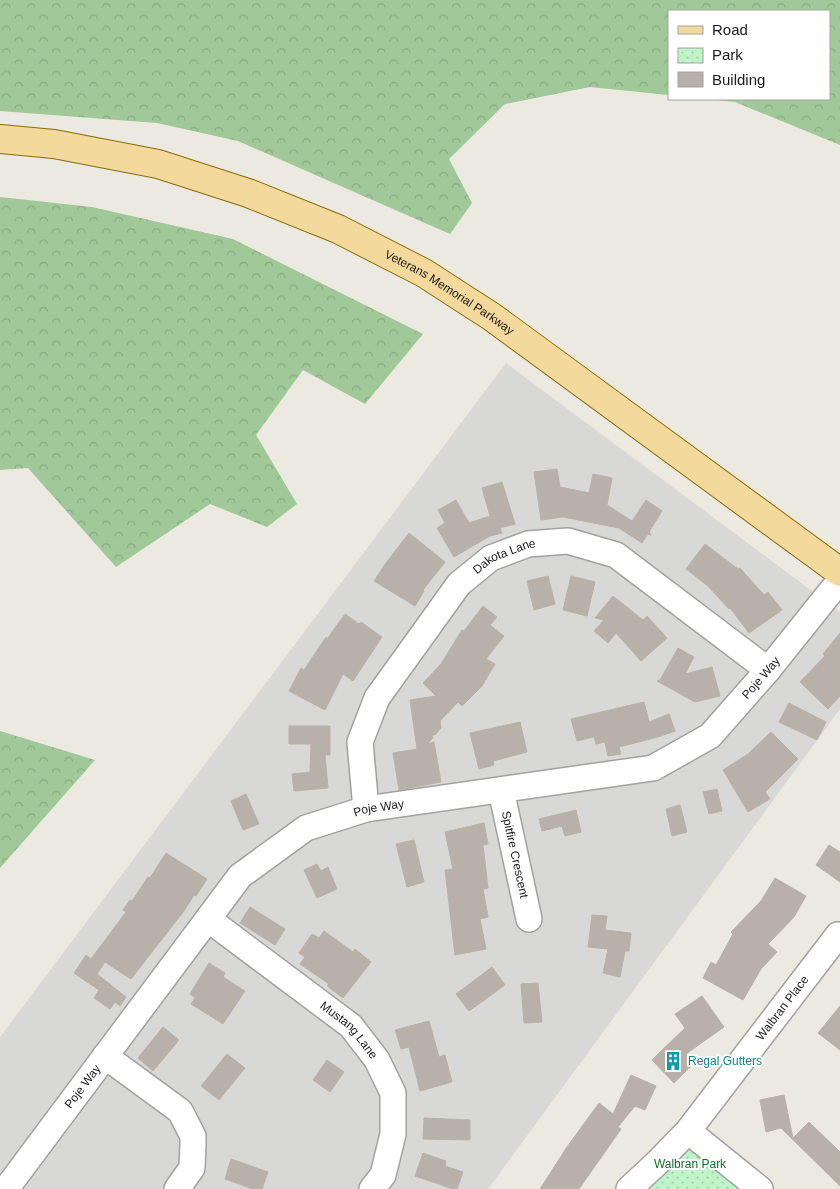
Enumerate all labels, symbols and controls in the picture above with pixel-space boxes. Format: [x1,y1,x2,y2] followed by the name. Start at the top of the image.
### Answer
[668,10,830,100] legend
[712,21,748,38] text: Road
[712,46,743,63] text: Park
[712,71,765,88] text: Building
[383,247,517,338] street label: Veterans Memorial Parkway
[470,536,536,577] street label: Dakota Lane
[739,654,783,702] street label: Poje Way
[352,797,405,820] street label: Poje Way
[499,810,531,900] street label: Spitfire Crescent
[753,973,812,1043] street label: Walbran Place
[317,998,381,1062] street label: Mustang Lane
[662,1050,684,1072] building icon: Regal Gutters
[688,1054,762,1068] place label: Regal Gutters
[62,1062,104,1111] street label: Poje Way
[654,1157,727,1171] park label: Walbran Park

